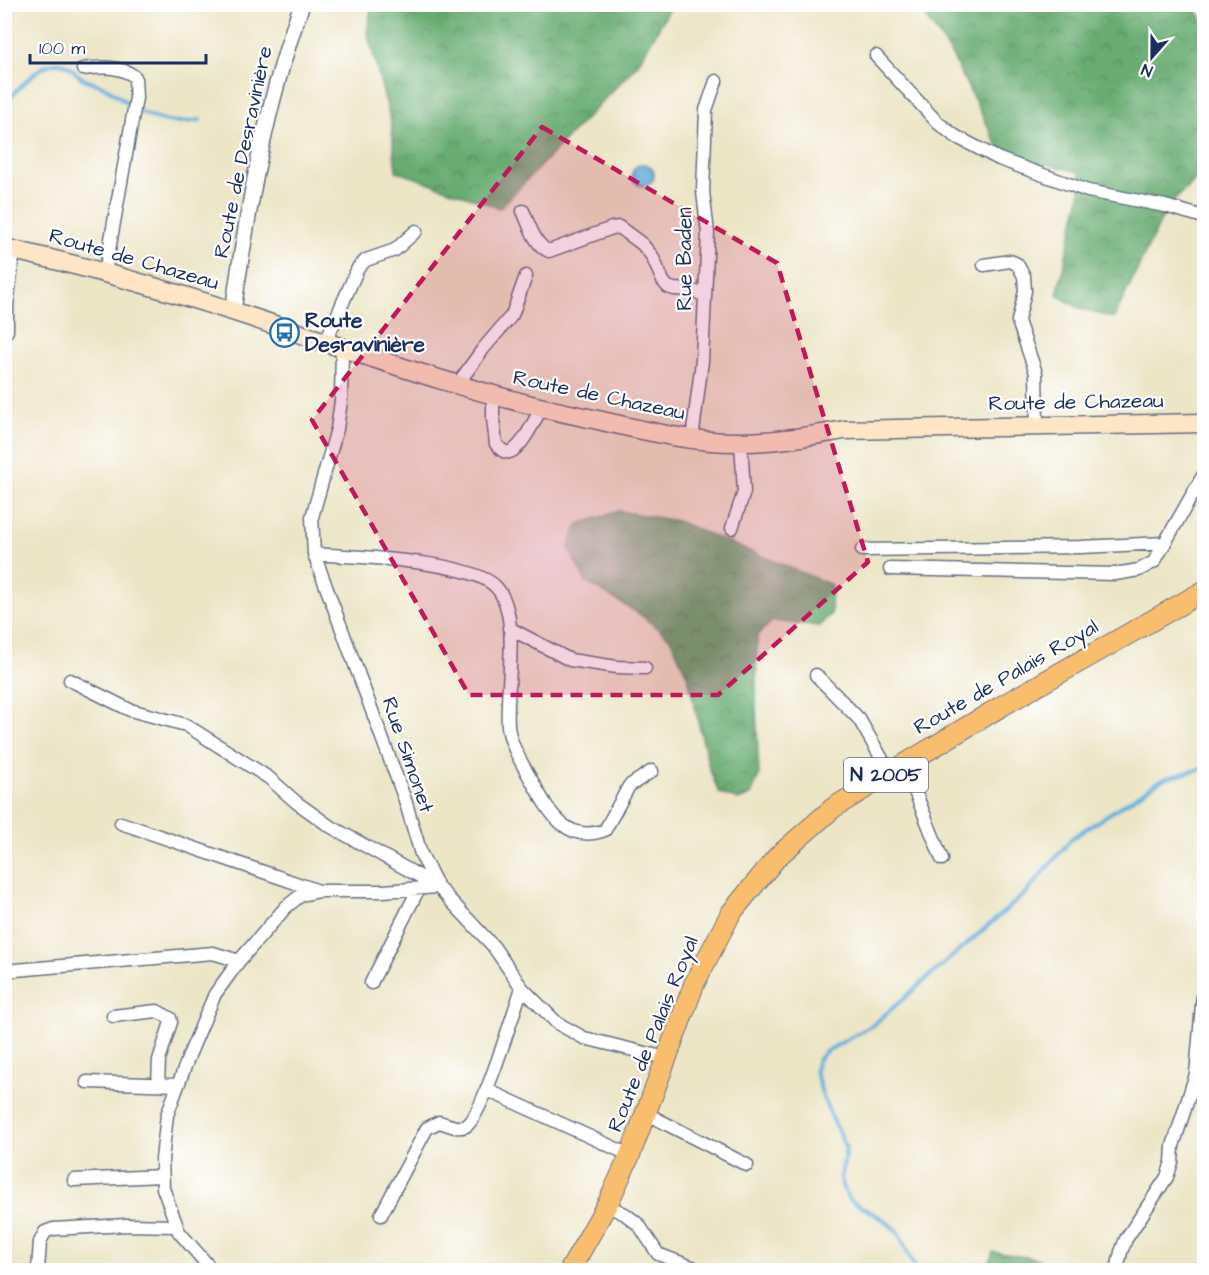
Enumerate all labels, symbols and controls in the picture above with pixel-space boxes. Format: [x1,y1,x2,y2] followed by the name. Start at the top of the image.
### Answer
[30,27,206,65] scale bar
[1122,27,1182,87] north arrow
[39,36,85,61] text: 100 m
[206,43,280,261] street label: Route de Desravinière
[1138,58,1156,82] text: N
[670,207,699,311] street label: Rue Baden
[46,221,223,297] street label: Route de Chazeau
[305,306,425,359] place label: Route Desravinière
[268,316,300,348] bus stop icon: Route Desravinière
[510,363,688,427] street label: Route de Chazeau
[988,386,1164,418] street label: Route de Chazeau
[908,612,1105,743] street label: Route de Palais Royal
[375,693,442,817] street label: Rue Simonet
[844,758,928,792] road number: N 2005
[600,932,707,1137] street label: Route de Palais Royal

